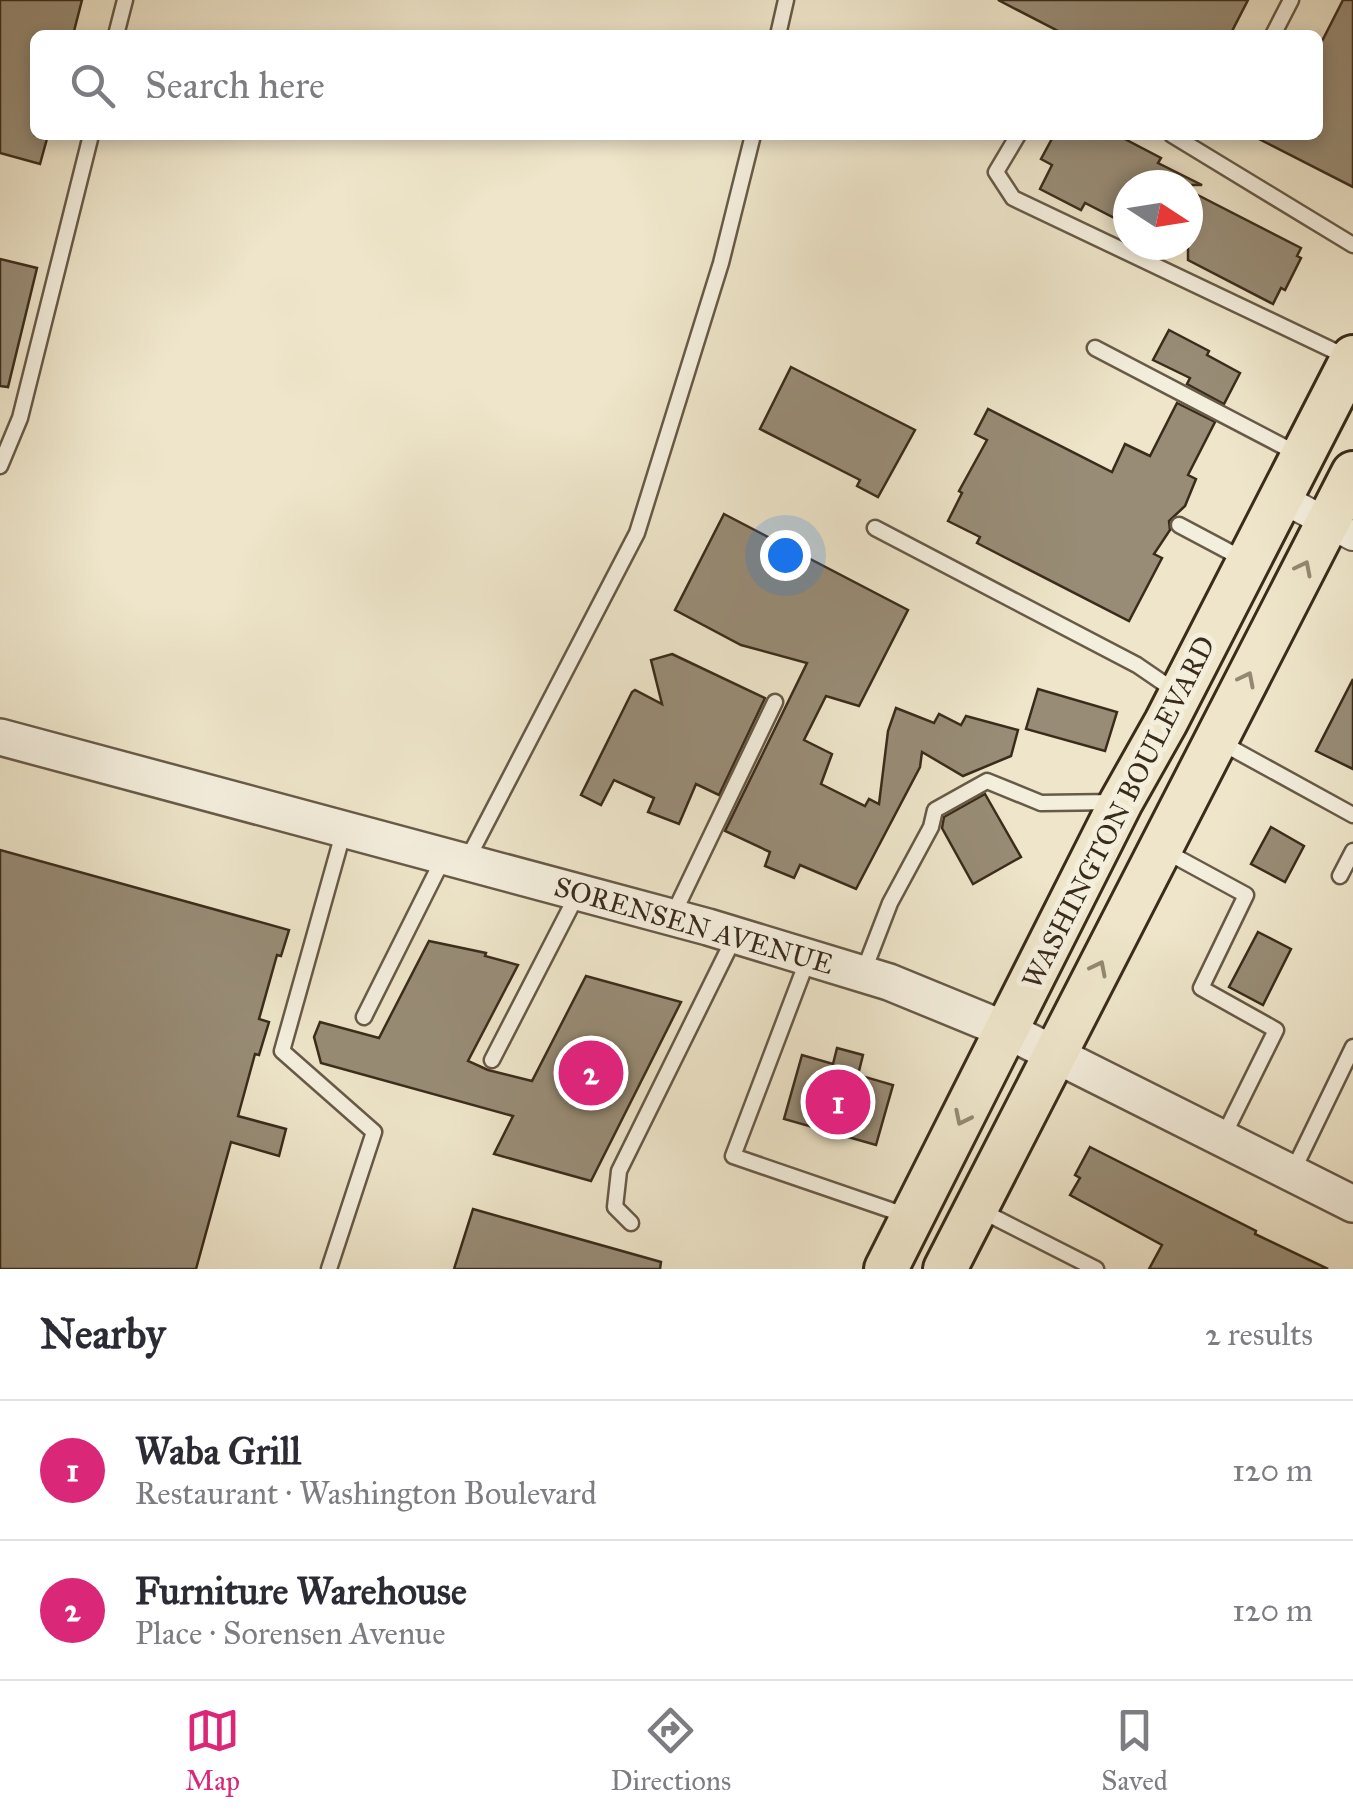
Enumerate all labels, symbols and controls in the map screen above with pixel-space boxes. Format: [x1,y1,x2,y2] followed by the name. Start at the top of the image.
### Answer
[30,30,1323,140] search box
[65,58,120,113] icon: search
[145,62,325,108] text: Search here
[1113,170,1203,260] north arrow
[760,530,811,581] your location
[1292,560,1311,578] one-way arrow
[1014,630,1223,994] street label: WASHINGTON BOULEVARD
[1235,671,1254,689] one-way arrow
[550,869,837,982] street label: SORENSEN AVENUE
[1087,960,1106,978] one-way arrow
[558,1036,624,1110] pin: 2
[806,1064,870,1140] pin: 1
[955,1107,974,1125] one-way arrow
[40,1308,165,1360] text: Nearby
[1205,1315,1313,1354] text: 2 results
[135,1428,301,1474] text: Waba Grill
[66,1451,79,1490] text: 1
[1232,1451,1313,1490] text: 120 m
[135,1474,597,1513] text: Restaurant · Washington Boulevard
[135,1568,467,1614] text: Furniture Warehouse
[65,1591,80,1630] text: 2
[1232,1591,1313,1630] text: 120 m
[135,1614,445,1653] text: Place · Sorensen Avenue
[185,1703,240,1798] tab: Map
[610,1703,731,1798] tab: Directions
[1101,1703,1168,1798] tab: Saved

